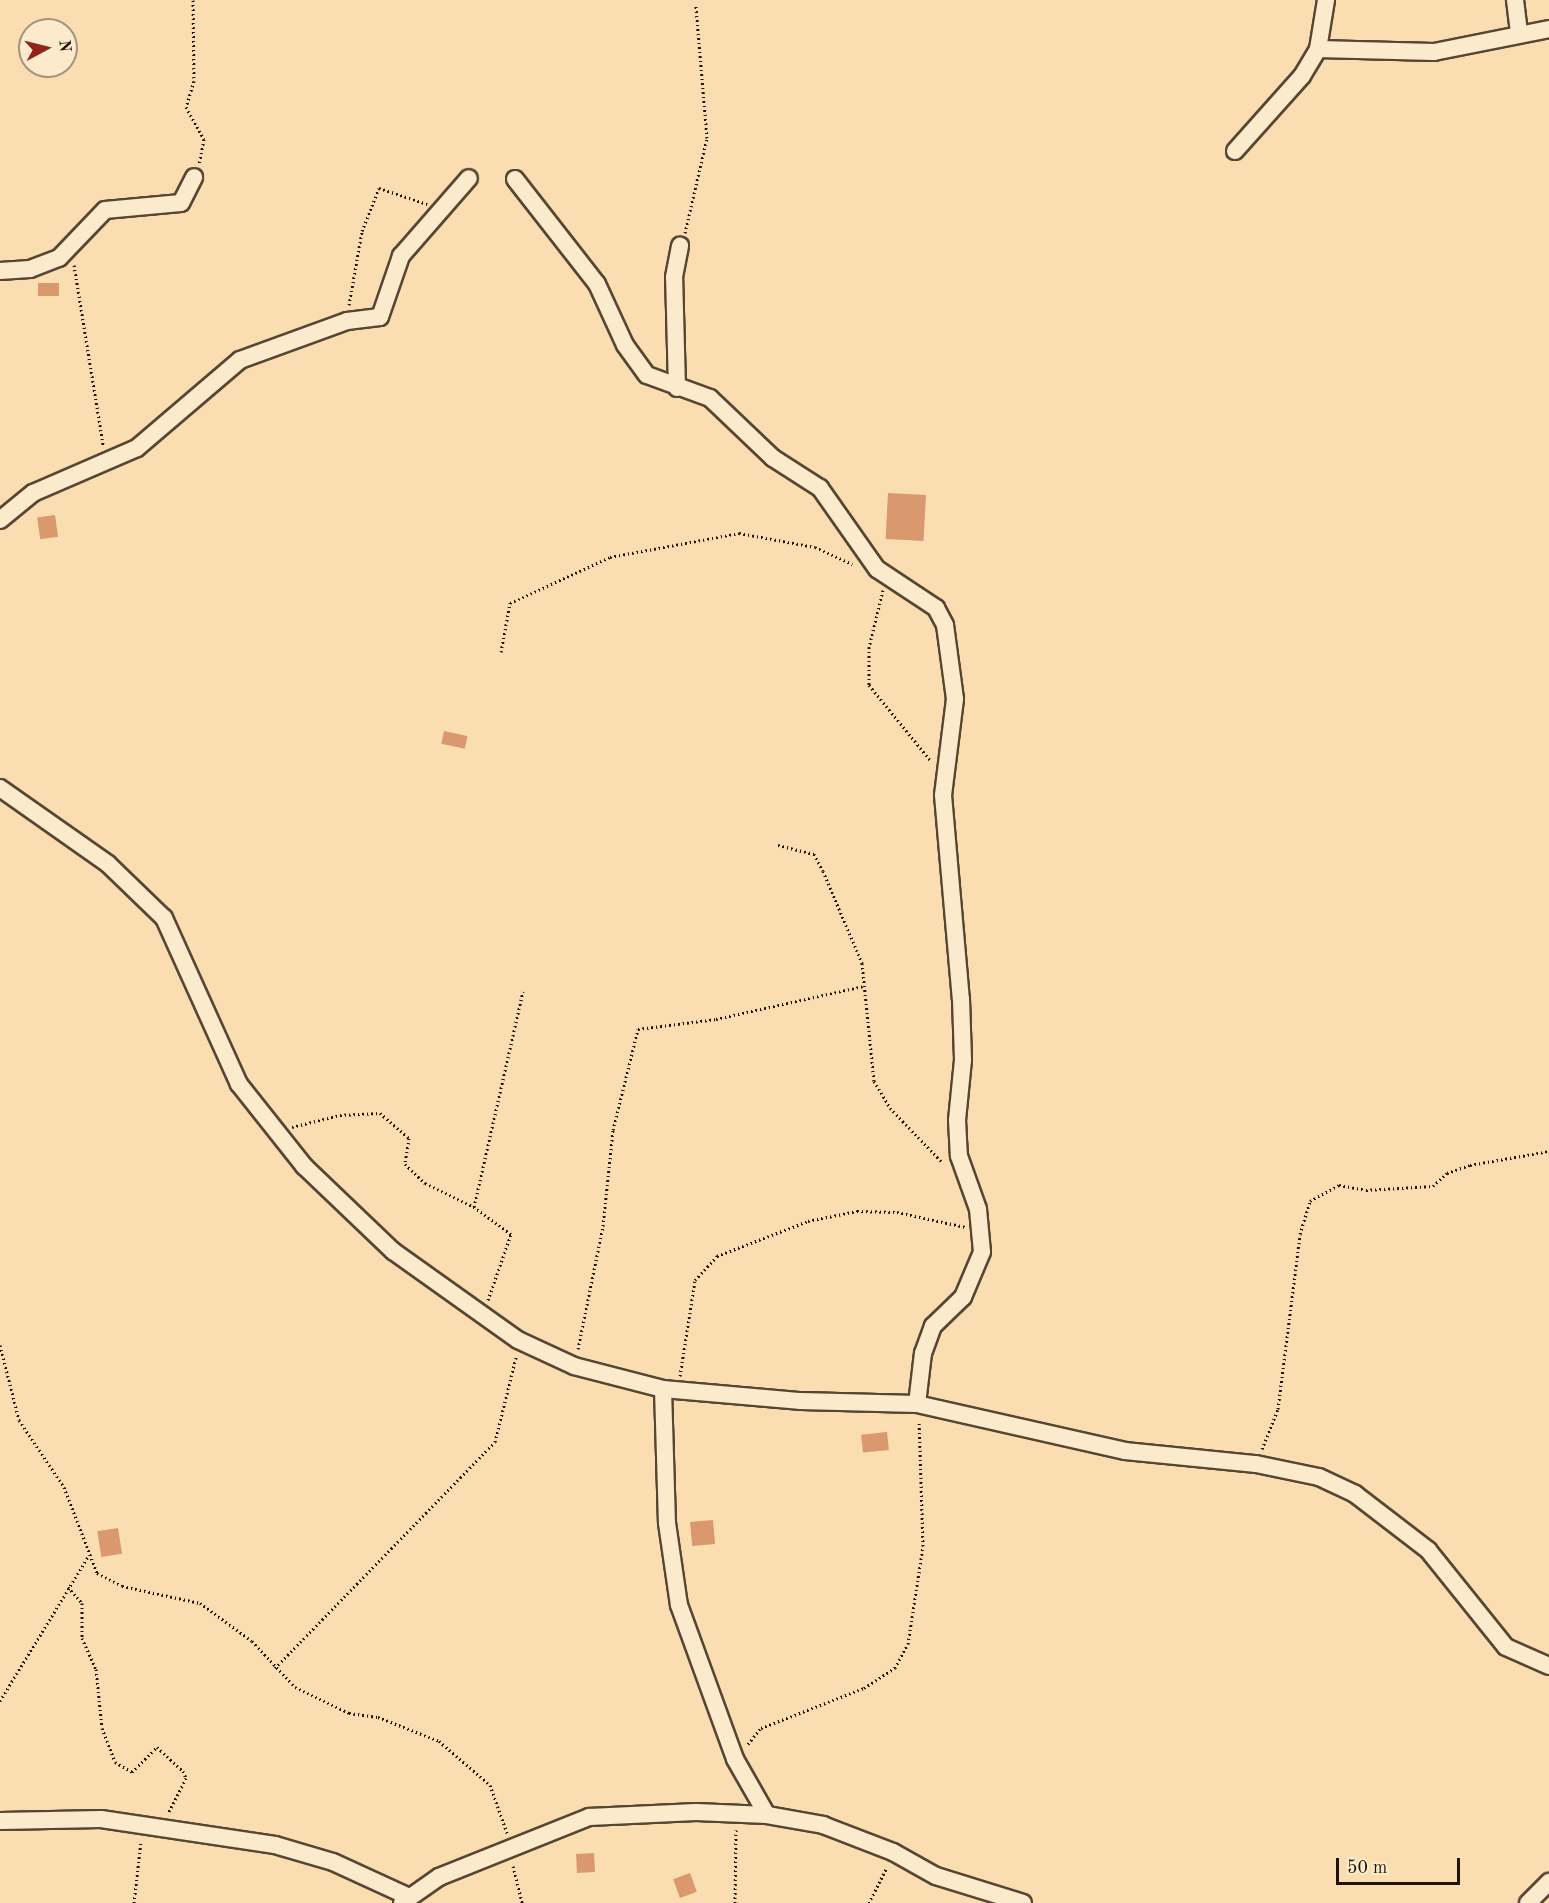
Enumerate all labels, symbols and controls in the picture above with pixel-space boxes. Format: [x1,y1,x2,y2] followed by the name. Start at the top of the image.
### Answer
[18,18,78,78] north arrow
[55,39,73,53] text: N
[1339,1846,1464,1884] scale bar
[1347,1859,1387,1877] text: 50 m

